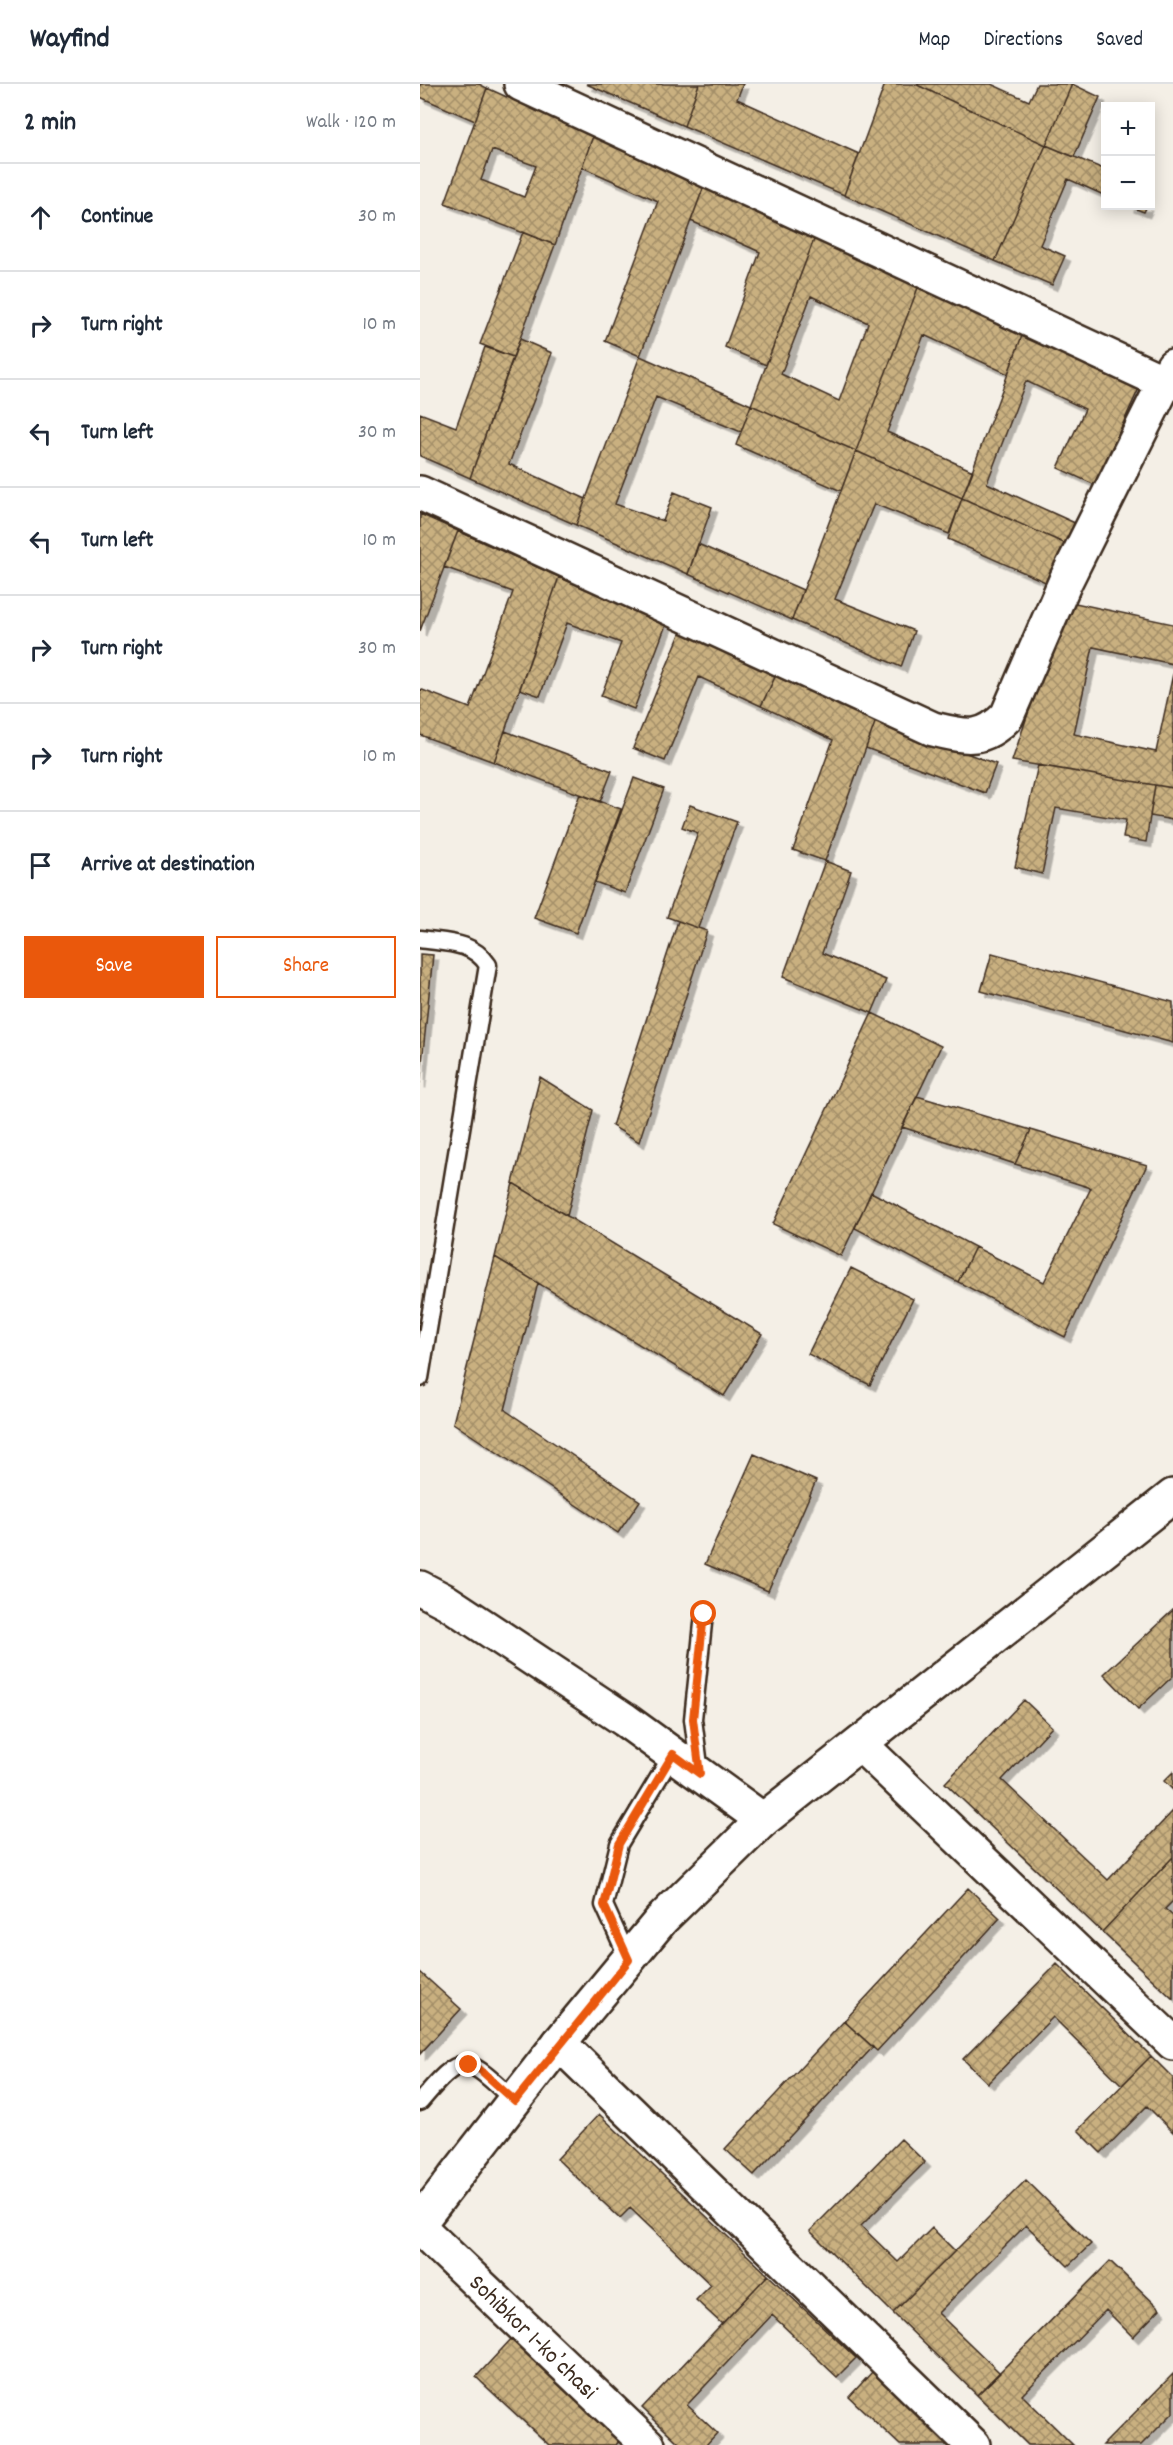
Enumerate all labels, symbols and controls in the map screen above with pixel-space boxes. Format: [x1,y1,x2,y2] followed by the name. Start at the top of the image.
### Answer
[30,21,110,61] text: Wayfind
[919,26,950,56] text: Map
[983,26,1063,56] text: Directions
[1096,26,1143,56] text: Saved
[1101,102,1155,210] map controls
[1101,102,1155,156] button: +
[24,105,76,142] text: 2 min
[306,109,396,137] text: Walk · 120 m
[1101,156,1155,210] button: −
[24,201,57,234] icon: ahead
[81,202,153,233] text: Continue
[358,203,396,231] text: 30 m
[24,309,57,342] icon: right
[81,310,163,341] text: Turn right
[362,311,396,339] text: 10 m
[24,417,57,450] icon: left
[81,418,153,449] text: Turn left
[358,419,396,447] text: 30 m
[24,525,57,558] icon: left
[81,526,153,557] text: Turn left
[362,527,396,555] text: 10 m
[24,633,57,666] icon: right
[81,634,163,665] text: Turn right
[358,635,396,663] text: 30 m
[24,741,57,774] icon: right
[81,742,163,773] text: Turn right
[362,743,396,771] text: 10 m
[24,849,57,882] icon: arrive
[81,850,255,881] text: Arrive at destination
[24,936,204,998] button: Save
[216,936,396,998] button: Share
[690,1600,716,1626] route start
[455,2051,481,2077] route end
[460,2268,604,2409] street label: Sohibkor 1-koʼchasi

